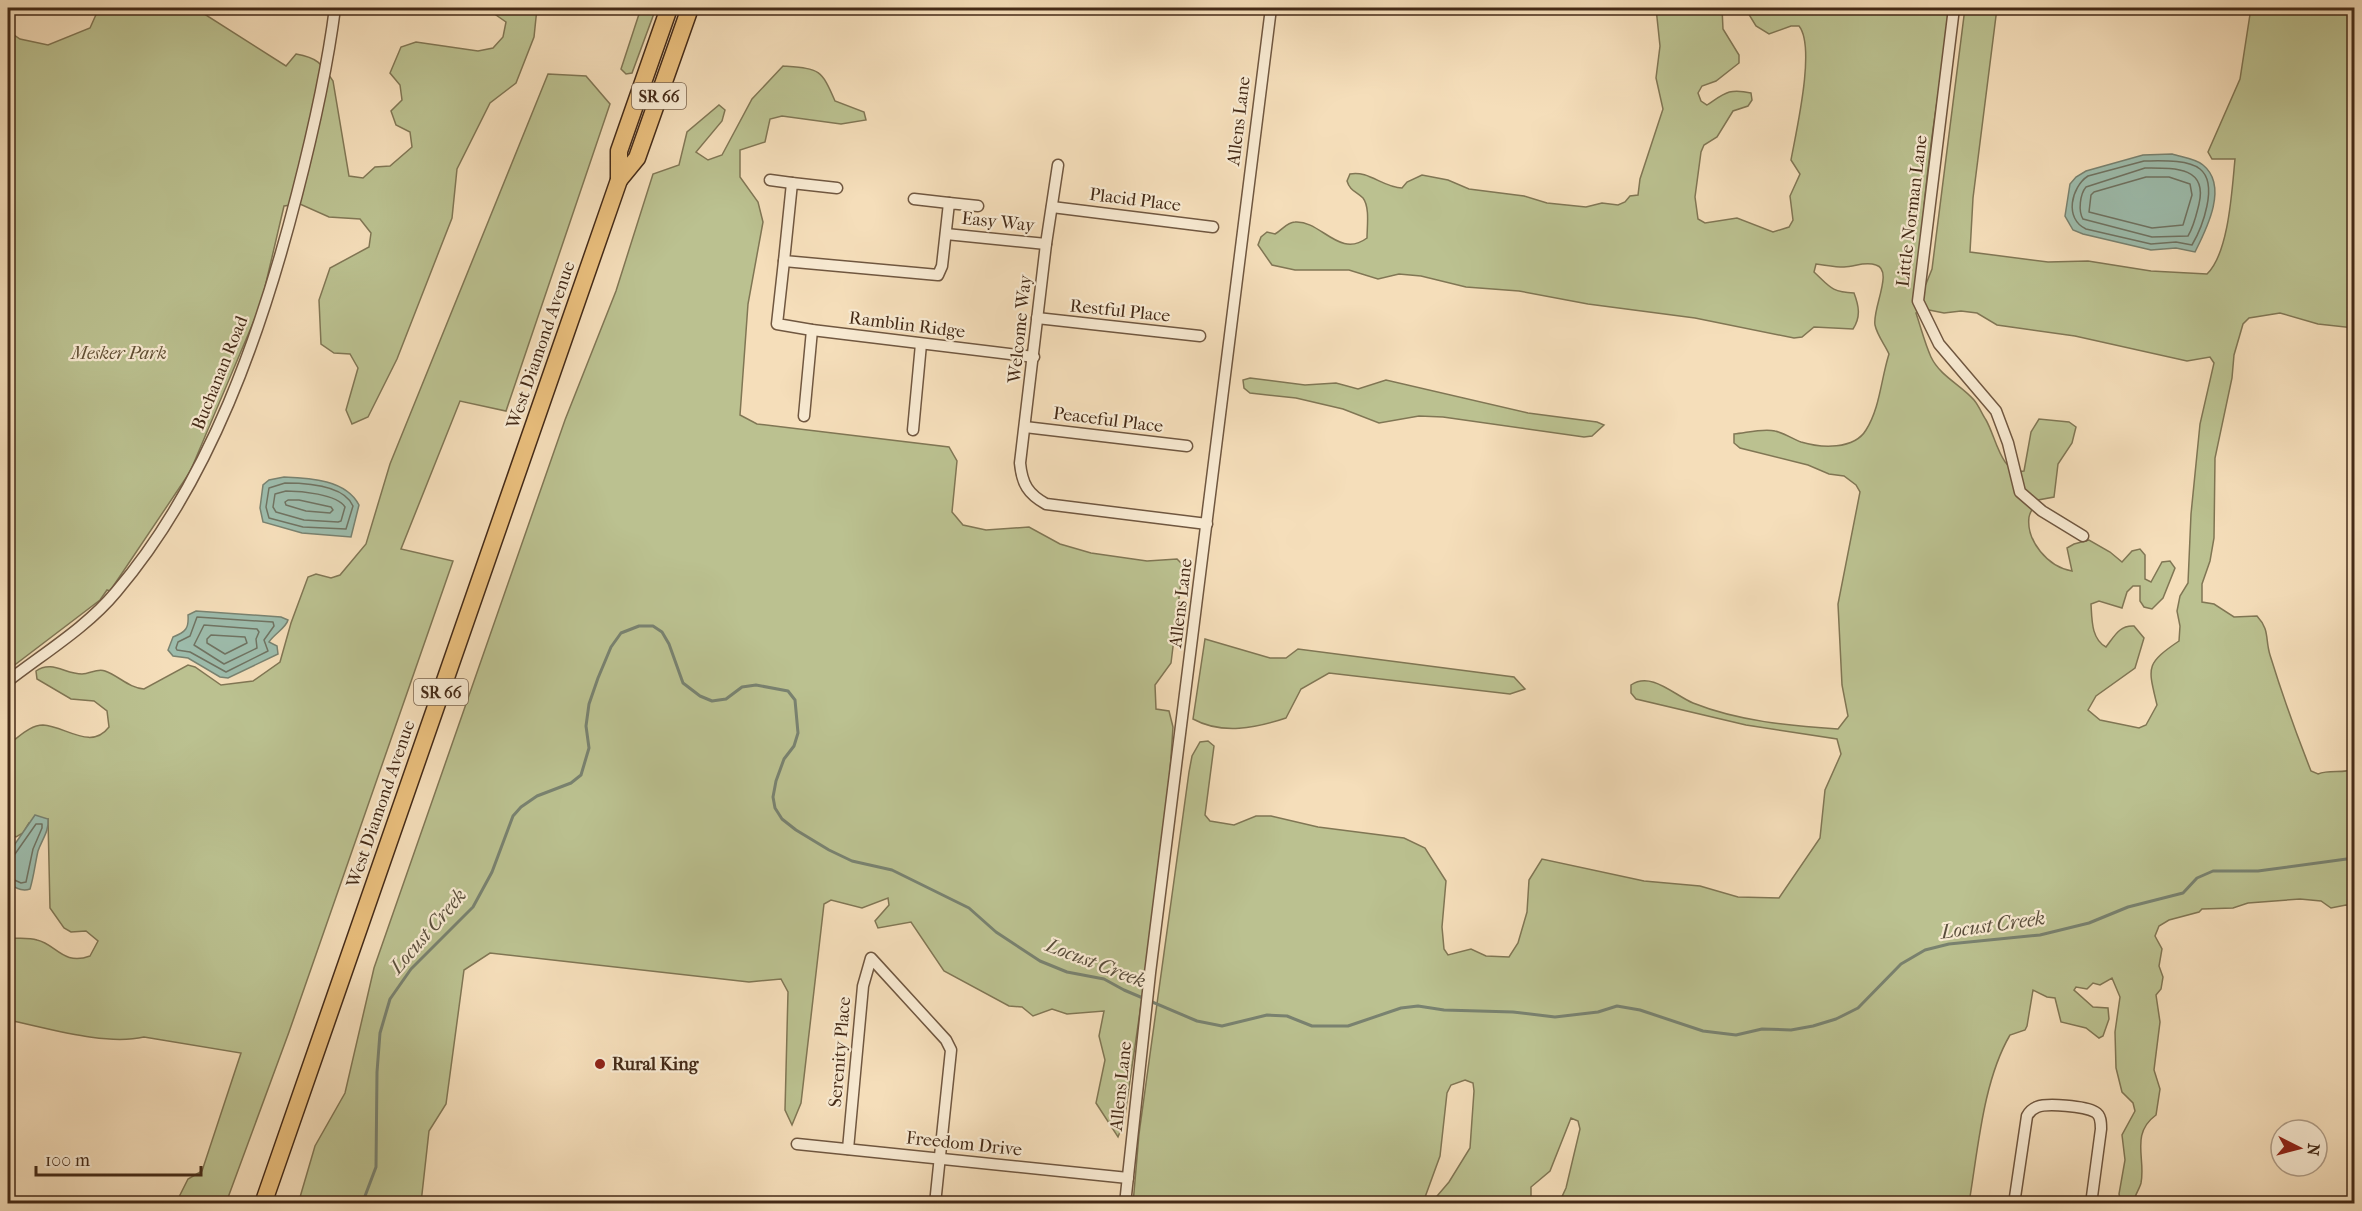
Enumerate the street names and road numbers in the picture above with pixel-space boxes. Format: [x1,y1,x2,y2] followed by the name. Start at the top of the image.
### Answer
[1223,75,1255,168] street label: Allens Lane
[632,83,686,109] road number: SR 66
[1892,134,1932,288] street label: Little Norman Lane
[1088,184,1182,216] street label: Placid Place
[960,208,1037,236] street label: Easy Way
[502,258,580,432] street label: West Diamond Avenue
[1004,272,1036,385] street label: Welcome Way
[1069,295,1171,327] street label: Restful Place
[848,307,966,343] street label: Ramblin Ridge
[188,313,253,433] street label: Buchanan Road
[1052,403,1164,437] street label: Peaceful Place
[1165,557,1197,650] street label: Allens Lane
[414,679,468,705] road number: SR 66
[342,717,420,891] street label: West Diamond Avenue
[825,996,855,1108] street label: Serenity Place
[1106,1040,1136,1133] street label: Allens Lane
[905,1127,1023,1161] street label: Freedom Drive

